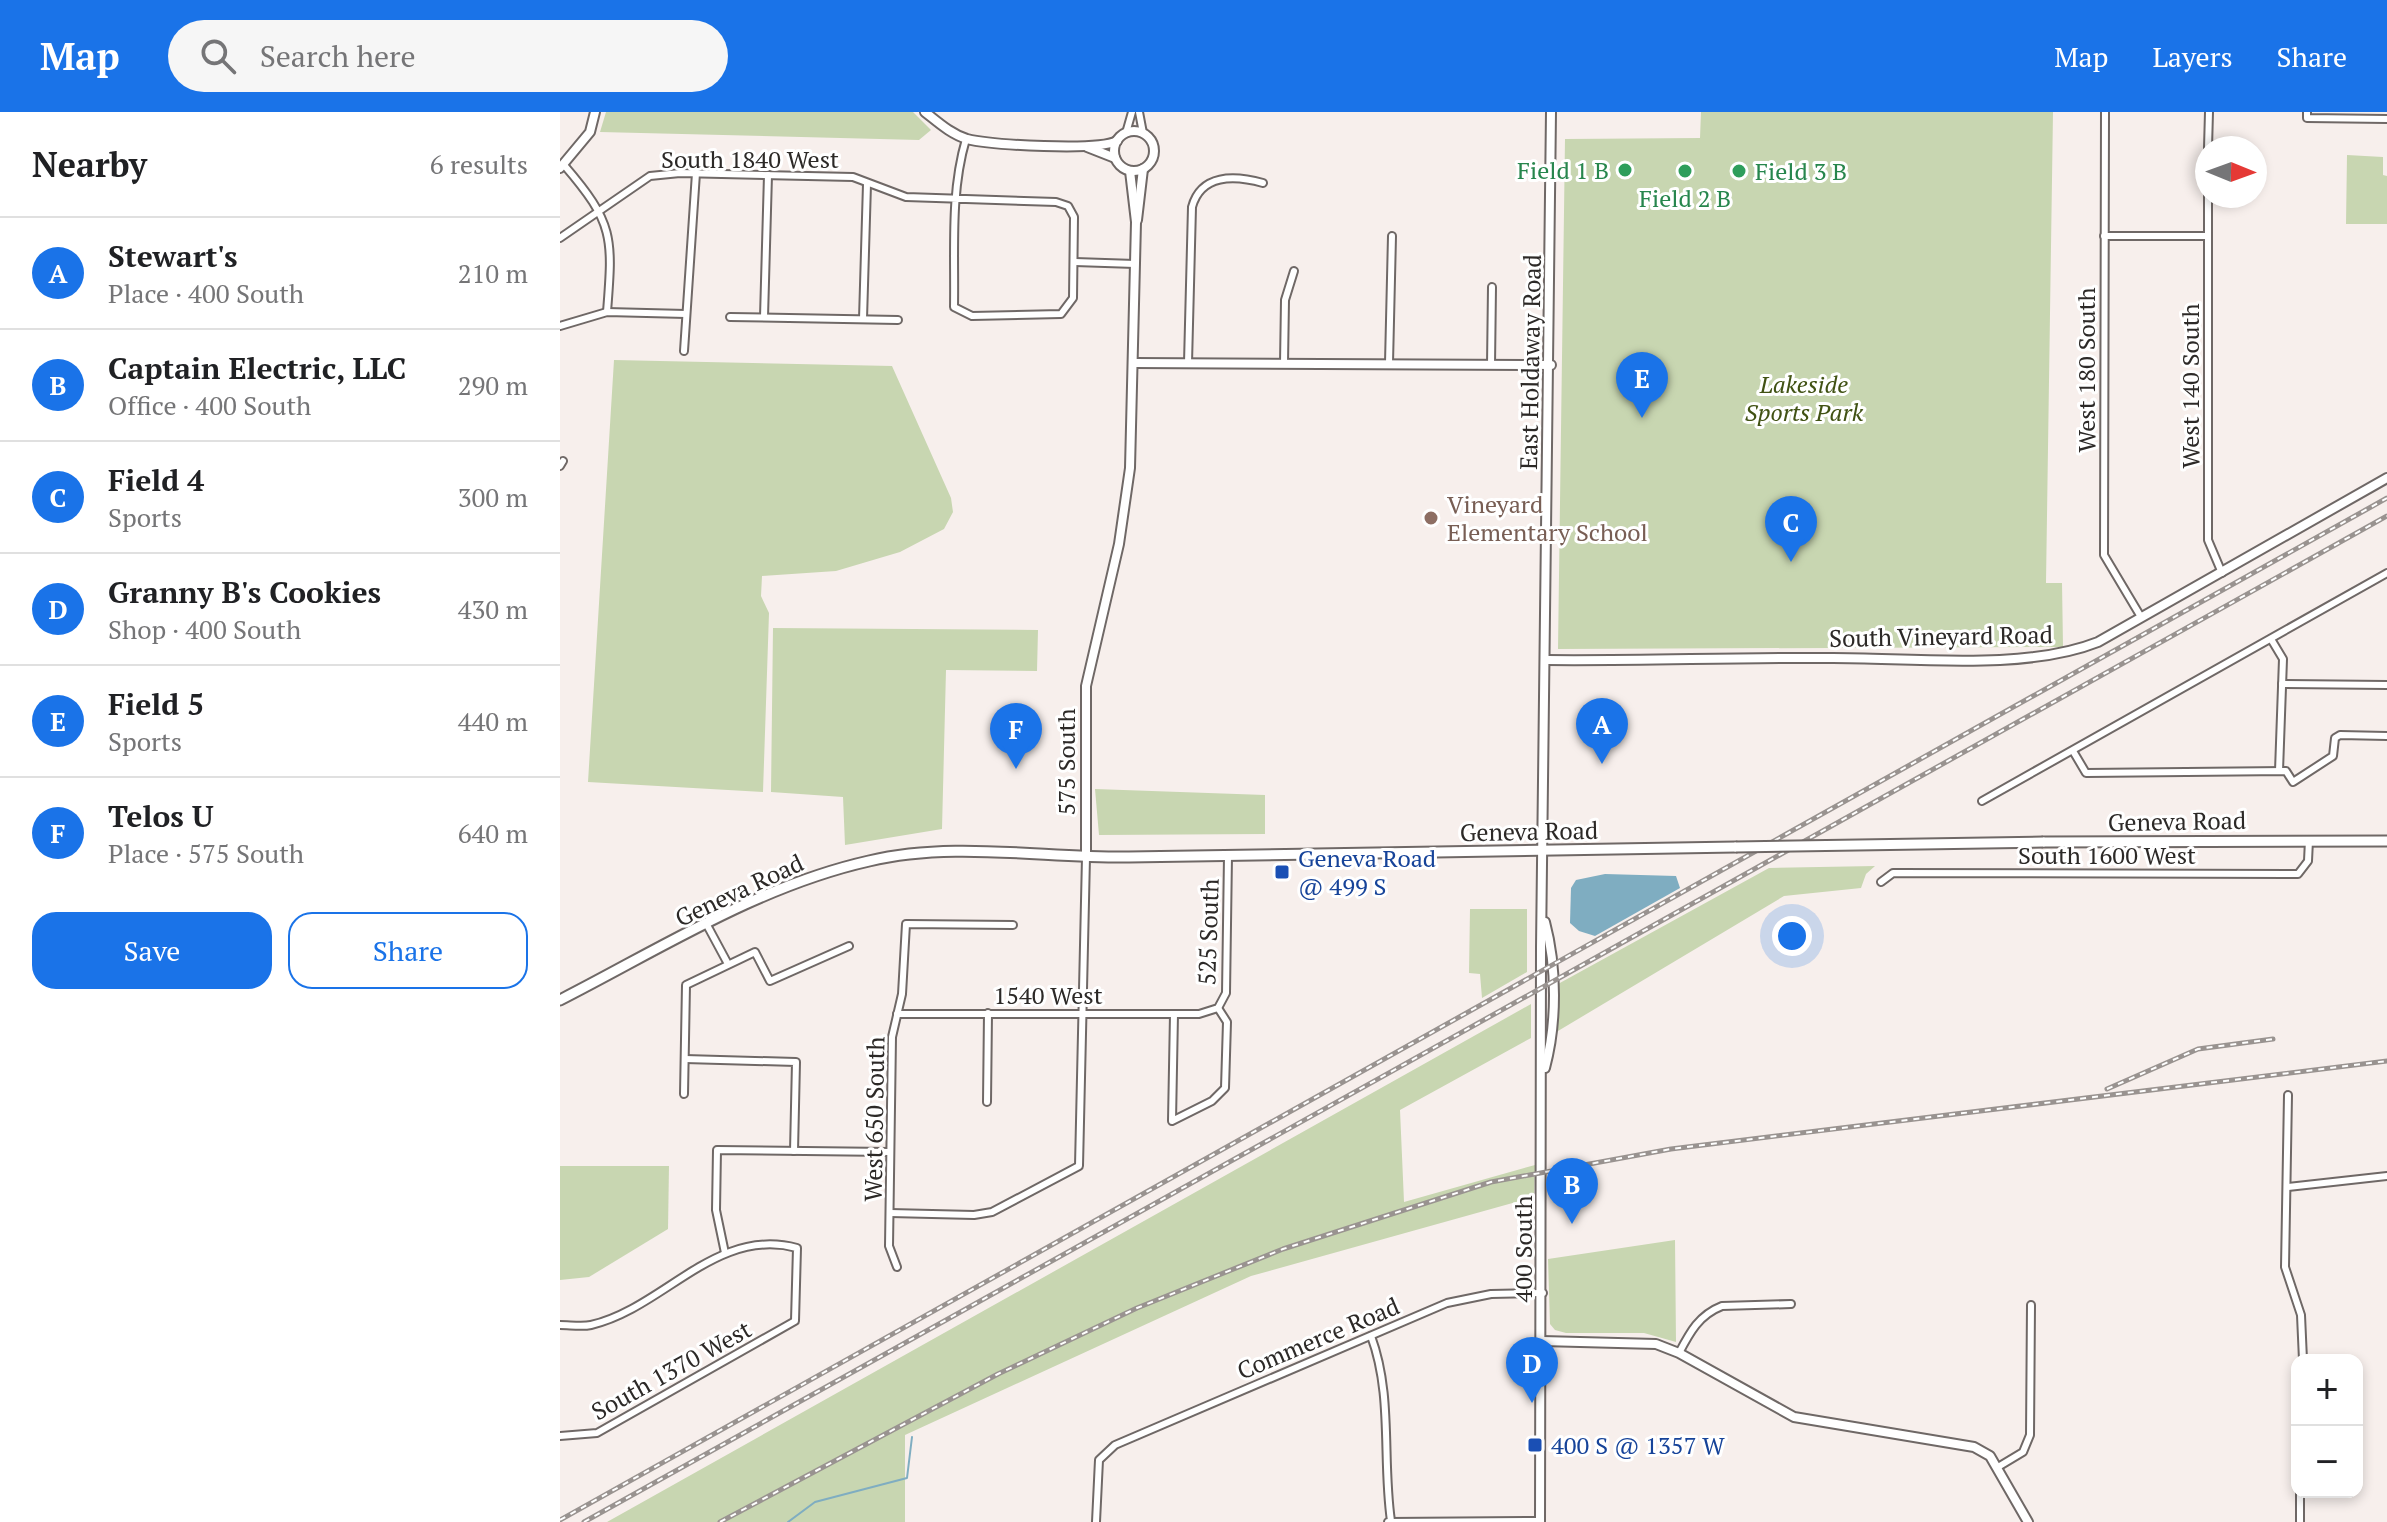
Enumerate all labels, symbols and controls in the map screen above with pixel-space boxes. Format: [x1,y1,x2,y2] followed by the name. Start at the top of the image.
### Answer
[168,20,728,92] search box
[40,31,120,81] text: Map
[196,34,240,78] icon: search
[260,36,416,76] text: Search here
[2054,38,2108,75] text: Map
[2152,38,2233,75] text: Layers
[2277,38,2347,75] text: Share
[2195,136,2267,208] north arrow
[32,142,147,187] text: Nearby
[661,143,839,175] street label: South 1840 West
[430,147,528,181] text: 6 results
[1517,154,1609,186] place label: Field 1 B
[1755,155,1847,187] place label: Field 3 B
[1616,161,1634,179] marker: Field 1 B
[1676,162,1694,180] marker: Field 2 B
[1730,162,1748,180] marker: Field 3 B
[1639,182,1731,214] place label: Field 2 B
[108,236,238,276] text: Stewart's
[1512,254,1548,470] street label: East Holdaway Road
[49,256,67,290] text: A
[458,256,528,290] text: 210 m
[108,276,304,310] text: Place · 400 South
[2070,287,2102,453] street label: West 180 South
[2174,303,2206,469] street label: West 140 South
[108,348,406,388] text: Captain Electric, LLC
[1616,352,1668,418] pin: E
[50,368,66,402] text: B
[458,368,528,402] text: 290 m
[1745,368,1864,428] park label: Lakeside Sports Park
[108,388,311,422] text: Office · 400 South
[108,460,204,500] text: Field 4
[50,480,66,514] text: C
[458,480,528,514] text: 300 m
[1447,488,1648,548] place label: Vineyard Elementary School
[1765,496,1817,562] pin: C
[108,500,182,534] text: Sports
[1422,509,1440,527] marker: Vineyard Elementary School
[108,572,381,612] text: Granny B's Cookies
[48,592,68,626] text: D
[458,592,528,626] text: 430 m
[108,612,301,646] text: Shop · 400 South
[1829,618,2053,654] street label: South Vineyard Road
[108,684,204,724] text: Field 5
[1576,698,1628,764] pin: A
[990,703,1042,769] pin: F
[50,704,66,738] text: E
[458,704,528,738] text: 440 m
[1050,708,1082,816] street label: 575 South
[108,724,182,758] text: Sports
[108,796,213,836] text: Telos U
[2108,804,2246,838] street label: Geneva Road
[1460,814,1598,848] street label: Geneva Road
[51,816,65,850] text: F
[458,816,528,850] text: 640 m
[108,836,304,870] text: Place · 575 South
[2018,839,2196,871] street label: South 1600 West
[1298,842,1436,902] place label: Geneva Road @ 499 S
[670,846,808,934] street label: Geneva Road
[1273,863,1291,881] marker: Geneva Road @ 499 S
[1190,878,1226,986] street label: 525 South
[32,912,272,989] button: Save
[288,912,528,989] button: Share
[1772,916,1812,956] your location
[993,979,1103,1011] street label: 1540 West
[857,1036,891,1202] street label: West 650 South
[1546,1158,1598,1224] pin: B
[1507,1195,1539,1303] street label: 400 South
[1232,1289,1404,1387] street label: Commerce Road
[585,1313,757,1427] street label: South 1370 West
[1506,1337,1558,1403] pin: D
[2291,1354,2363,1498] map controls
[2291,1354,2363,1426] button: +
[2291,1426,2363,1498] button: −
[1551,1429,1725,1461] place label: 400 S @ 1357 W
[1526,1436,1544,1454] marker: 400 S @ 1357 W

